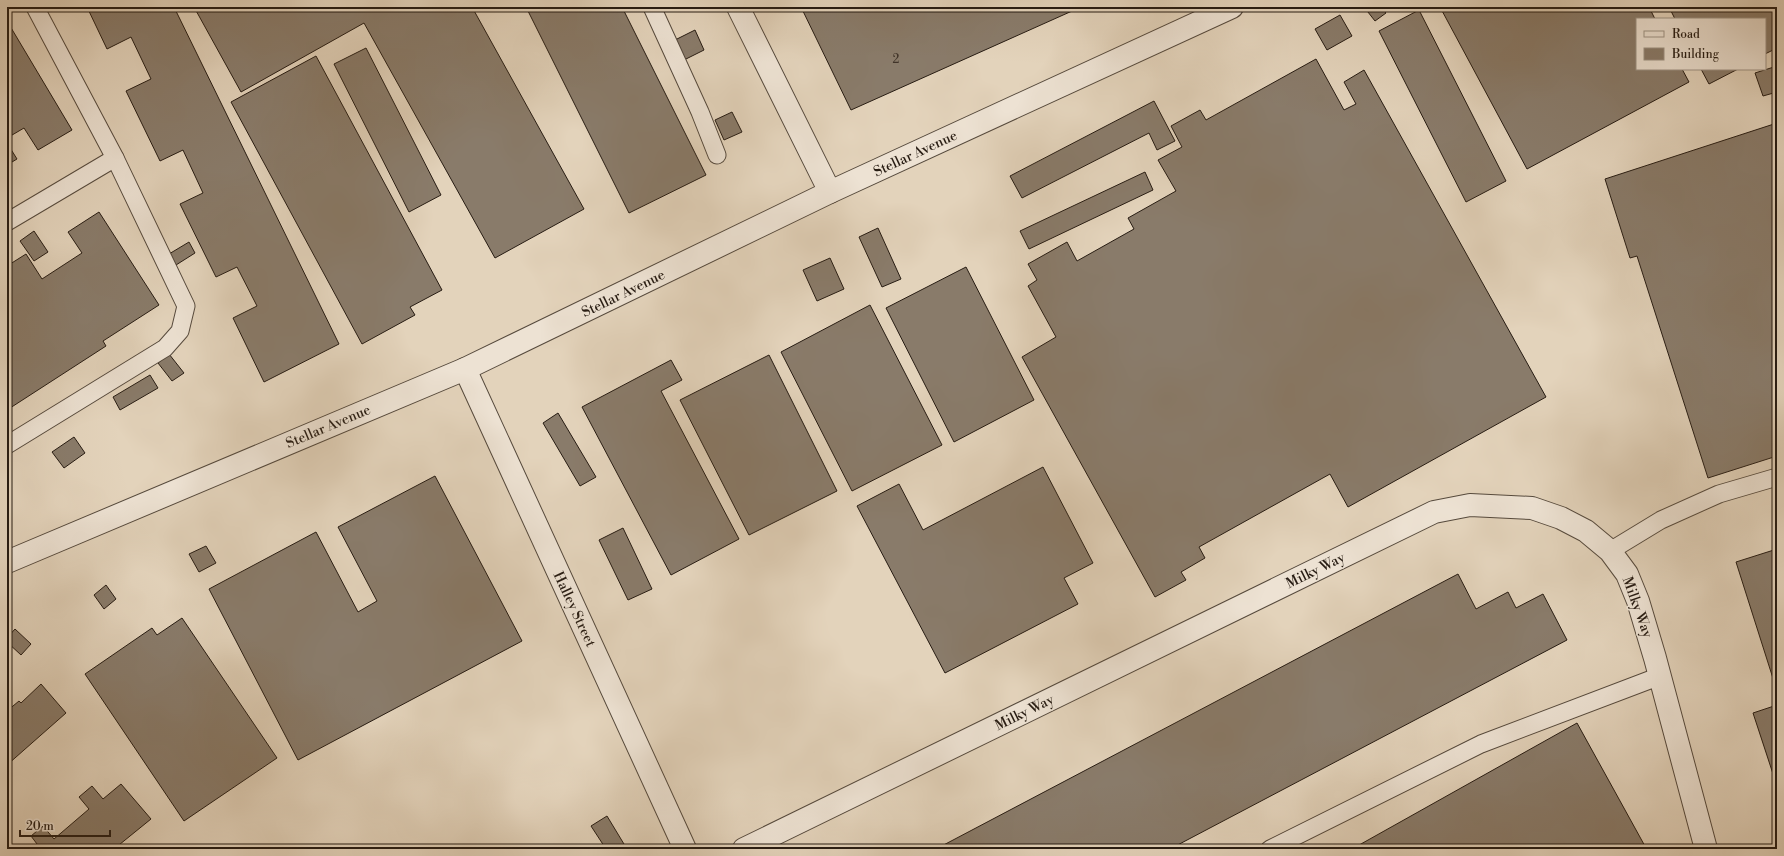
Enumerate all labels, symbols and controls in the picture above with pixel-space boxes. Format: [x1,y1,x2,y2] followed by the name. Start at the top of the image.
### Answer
[1636,18,1766,70] legend
[1672,27,1700,42] text: Road
[1671,47,1720,62] text: Building
[893,52,900,67] house number: 2
[871,127,960,181] street label: Stellar Avenue
[579,266,668,322] street label: Stellar Avenue
[283,401,374,453] street label: Stellar Avenue
[1283,549,1348,593] street label: Milky Way
[549,569,599,650] street label: Halley Street
[1618,574,1656,640] street label: Milky Way
[992,691,1057,735] street label: Milky Way
[20,812,110,838] scale bar
[26,819,54,834] text: 20 m

